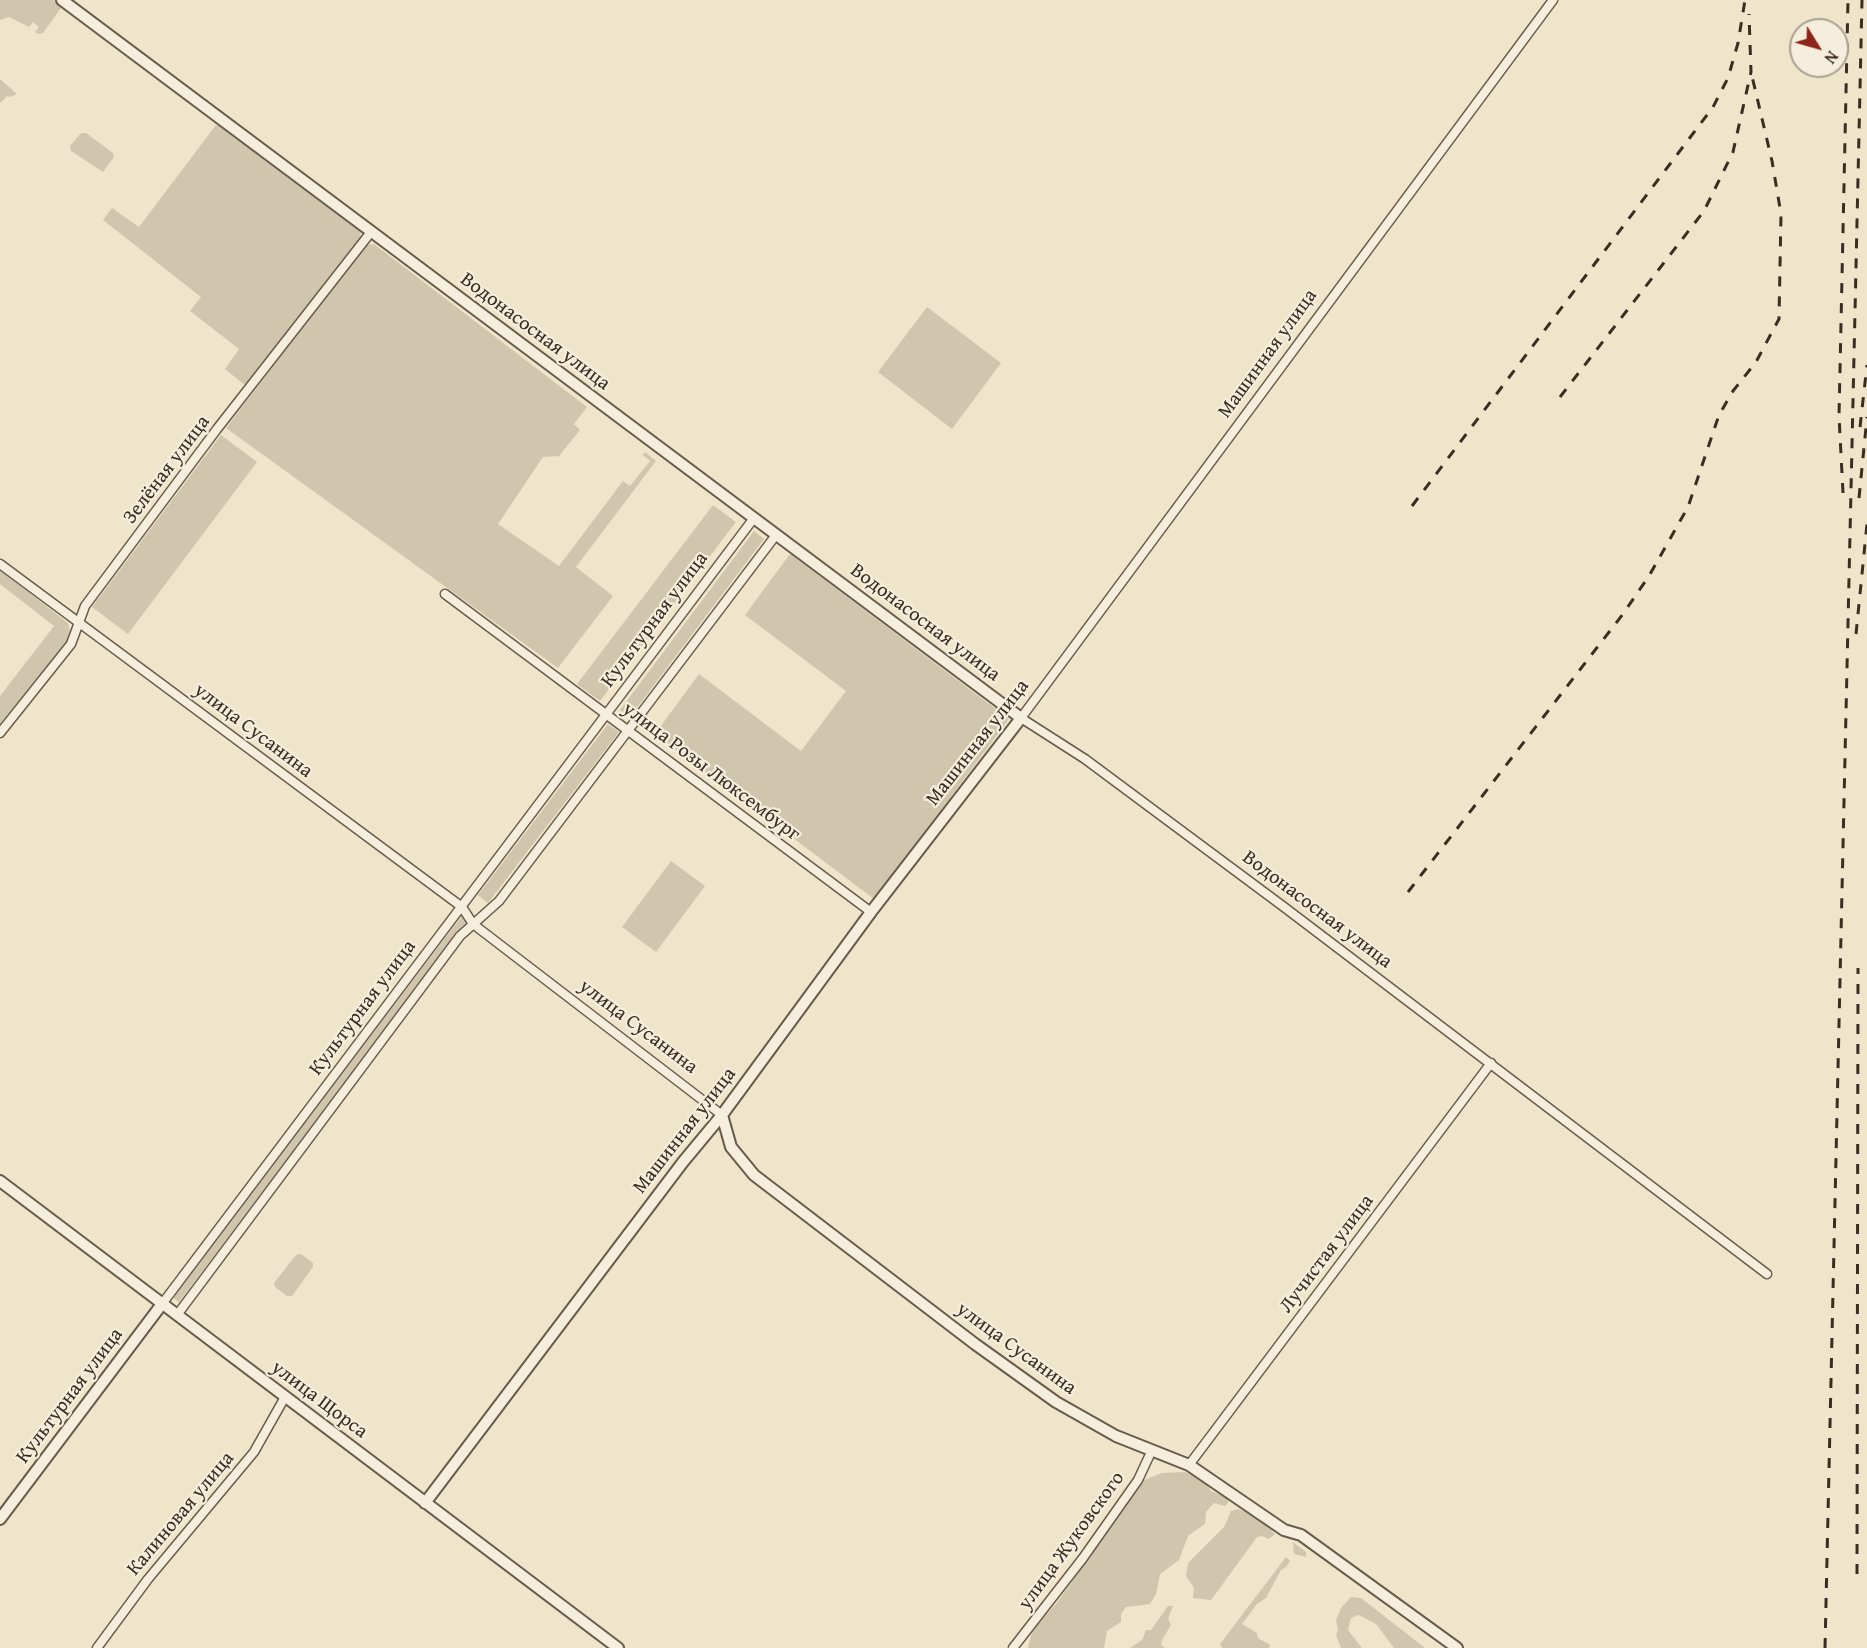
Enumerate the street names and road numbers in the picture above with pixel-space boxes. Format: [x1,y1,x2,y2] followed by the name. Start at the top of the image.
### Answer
[455,268,615,396] street label: Водонасосная улица
[1213,285,1323,423] street label: Машинная улица
[118,411,216,529] street label: Зелёная улица
[596,548,714,692] street label: Культурная улица
[845,559,1005,687] street label: Водонасосная улица
[921,675,1035,811] street label: Машинная улица
[189,679,317,783] street label: улица Сусанина
[617,697,805,847] street label: улица Розы Люксембург
[1237,846,1397,974] street label: Водонасосная улица
[304,936,422,1080] street label: Культурная улица
[574,975,702,1079] street label: улица Сусанина
[628,1063,742,1199] street label: Машинная улица
[1275,1190,1379,1318] street label: Лучистая улица
[951,1297,1081,1401] street label: улица Сусанина
[11,1324,129,1468] street label: Культурная улица
[266,1356,372,1444] street label: улица Щорса
[122,1447,240,1581] street label: Калиновая улица
[1014,1467,1130,1615] street label: улица Жуковского

